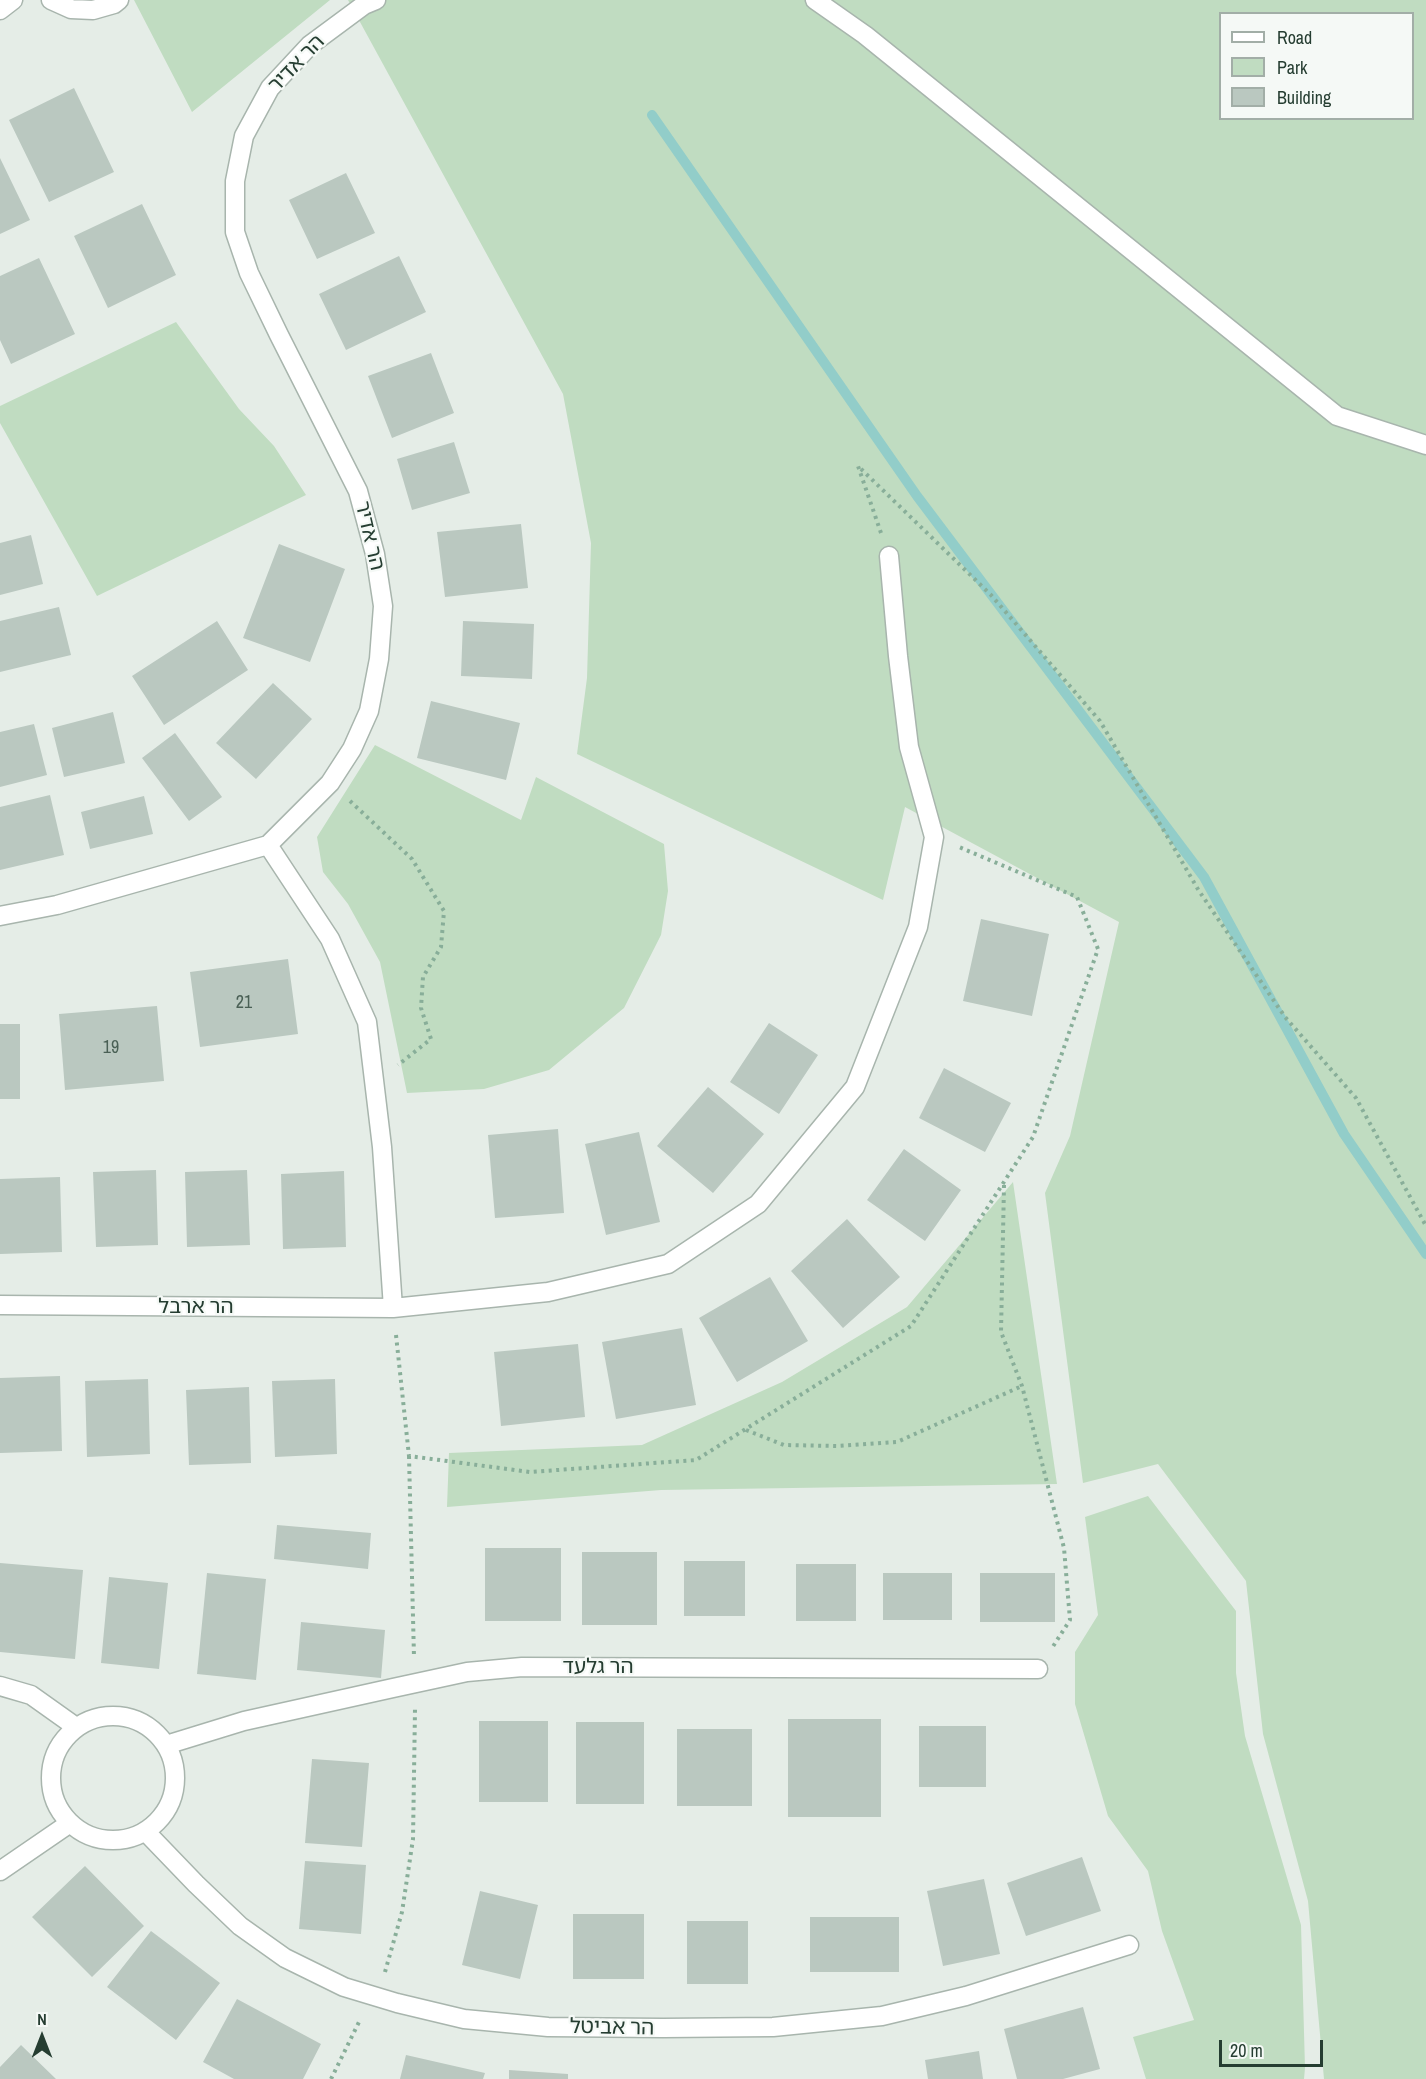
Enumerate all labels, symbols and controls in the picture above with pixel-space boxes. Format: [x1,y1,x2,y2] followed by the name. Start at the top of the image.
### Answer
[1219,12,1414,120] legend
[1277,25,1312,50] text: Road
[264,30,330,98] street label: הר אדיר
[1277,55,1307,80] text: Park
[1277,85,1331,110] text: Building
[349,499,389,573] street label: הר אדיר
[236,992,252,1014] house number: 21
[103,1037,119,1059] house number: 19
[158,1294,234,1320] street label: הר ארבל
[562,1654,634,1680] street label: הר גלעד
[12,2007,72,2067] north arrow
[37,2008,47,2030] text: N
[570,2015,654,2041] street label: הר אביטל
[1222,2028,1326,2066] scale bar
[1230,2038,1263,2063] text: 20 m

